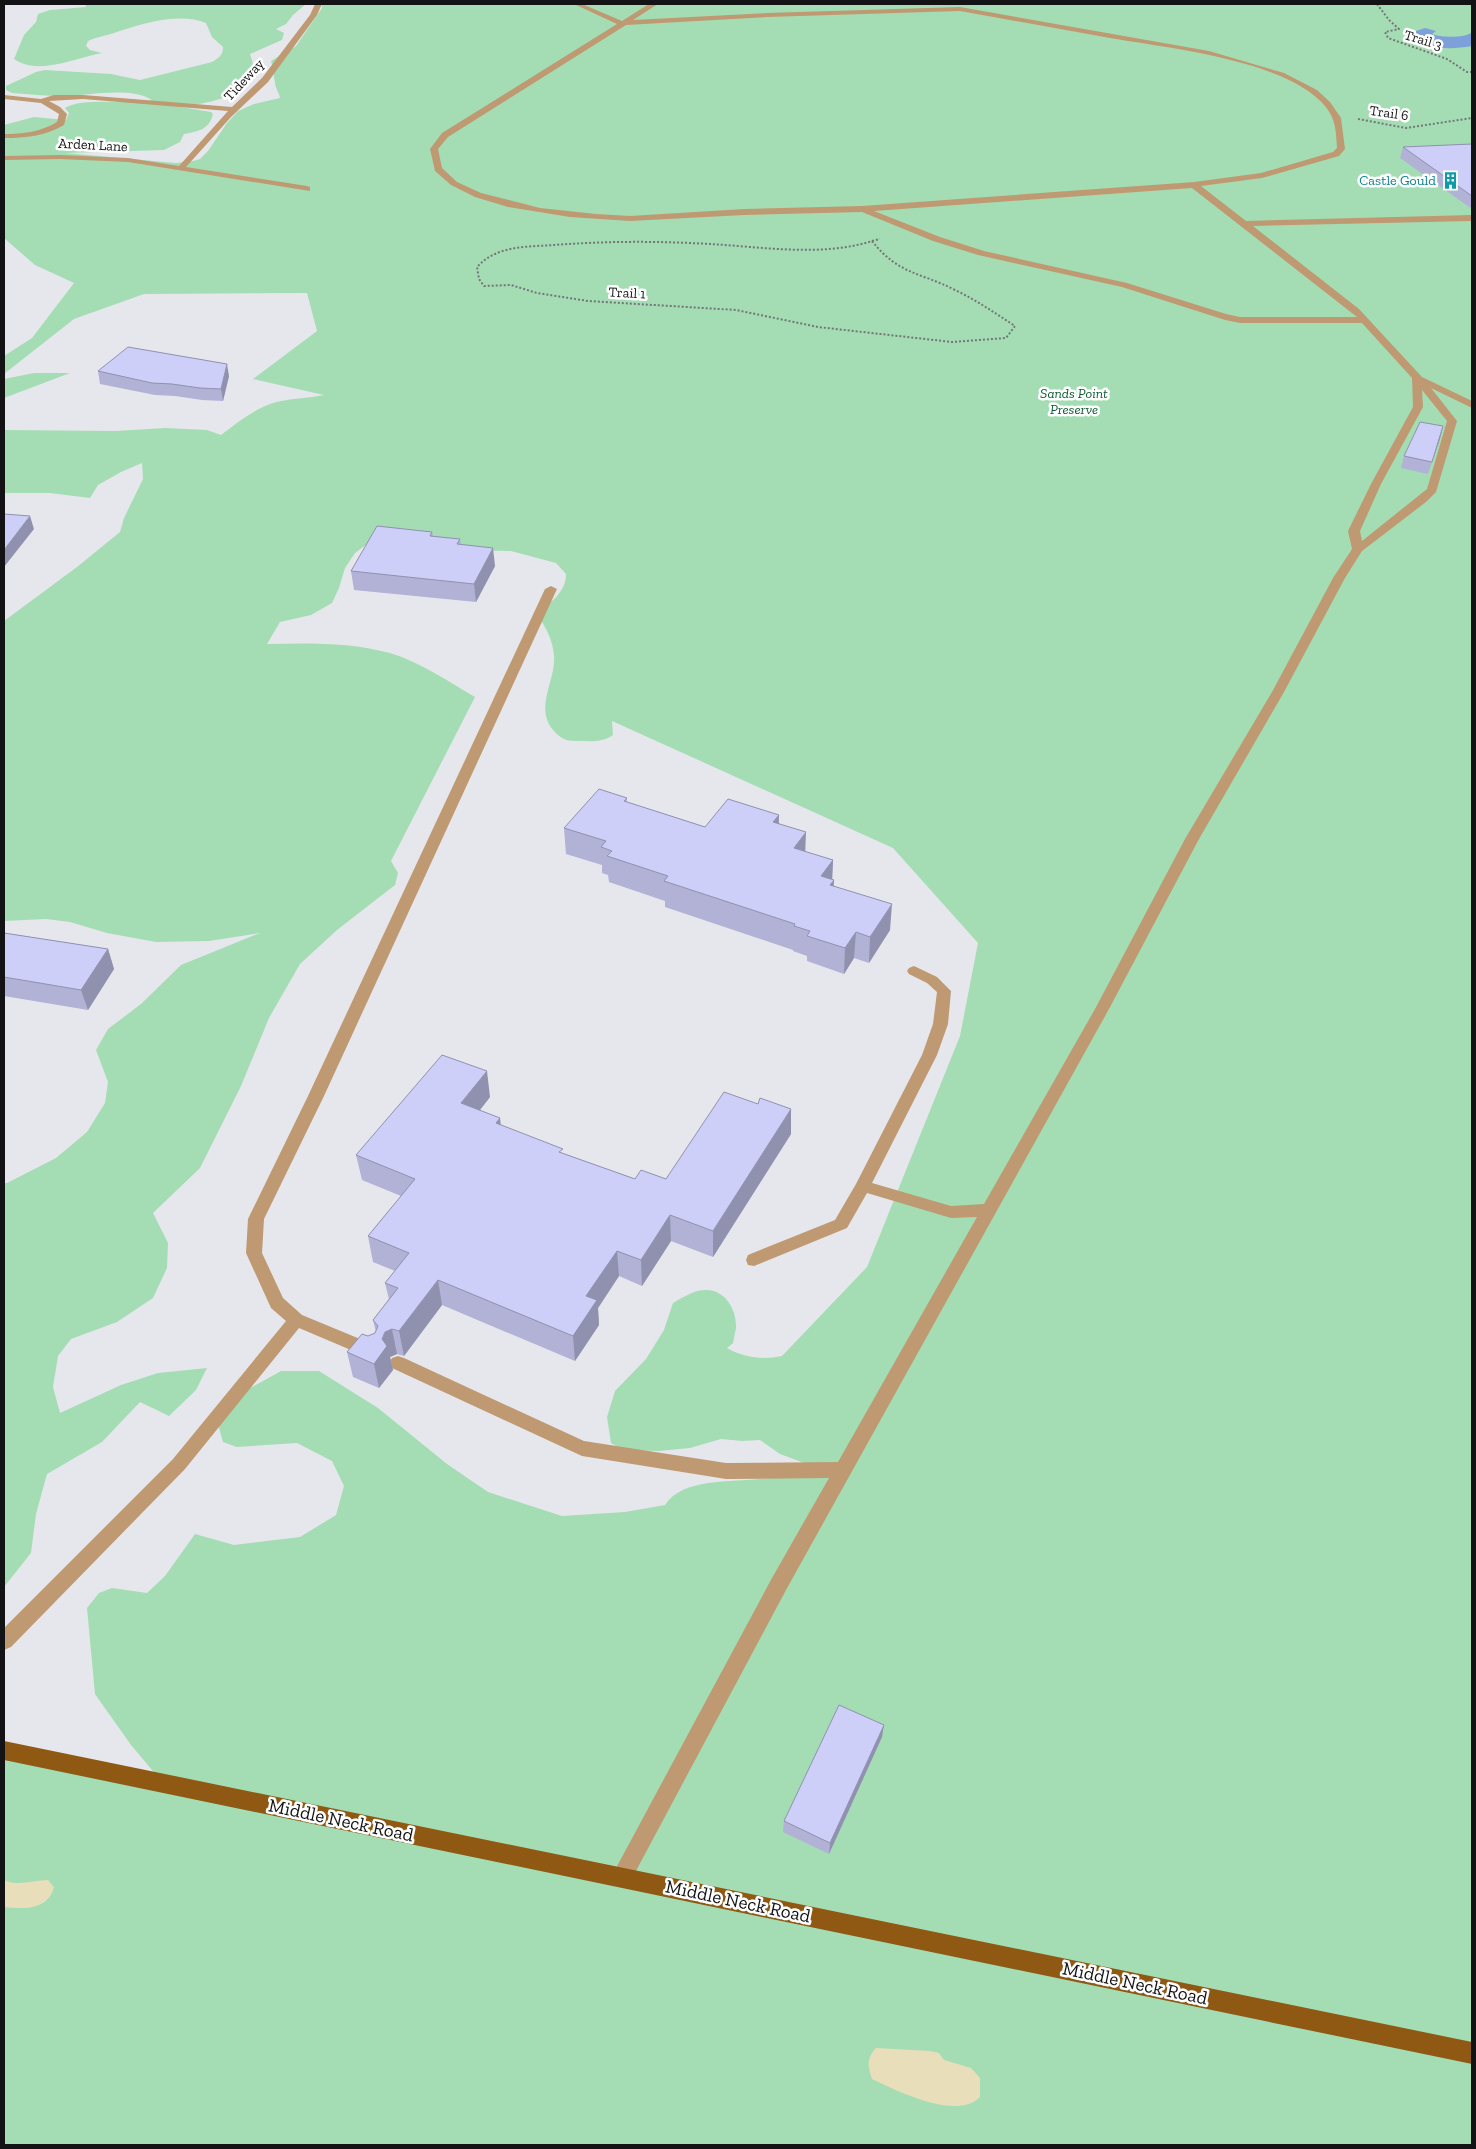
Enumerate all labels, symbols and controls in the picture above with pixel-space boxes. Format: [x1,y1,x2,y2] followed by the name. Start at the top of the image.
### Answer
[1402,26,1444,54] street label: Trail 3
[220,55,268,104] street label: Tideway
[1368,102,1410,124] street label: Trail 6
[58,135,129,155] street label: Arden Lane
[1440,170,1460,190] building icon: Castle Gould
[1359,172,1436,189] place label: Castle Gould
[608,284,647,302] street label: Trail 1
[1040,385,1108,418] park label: Sands Point Preserve
[266,1793,416,1847] street label: Middle Neck Road
[663,1874,813,1928] street label: Middle Neck Road
[1060,1956,1210,2010] street label: Middle Neck Road

